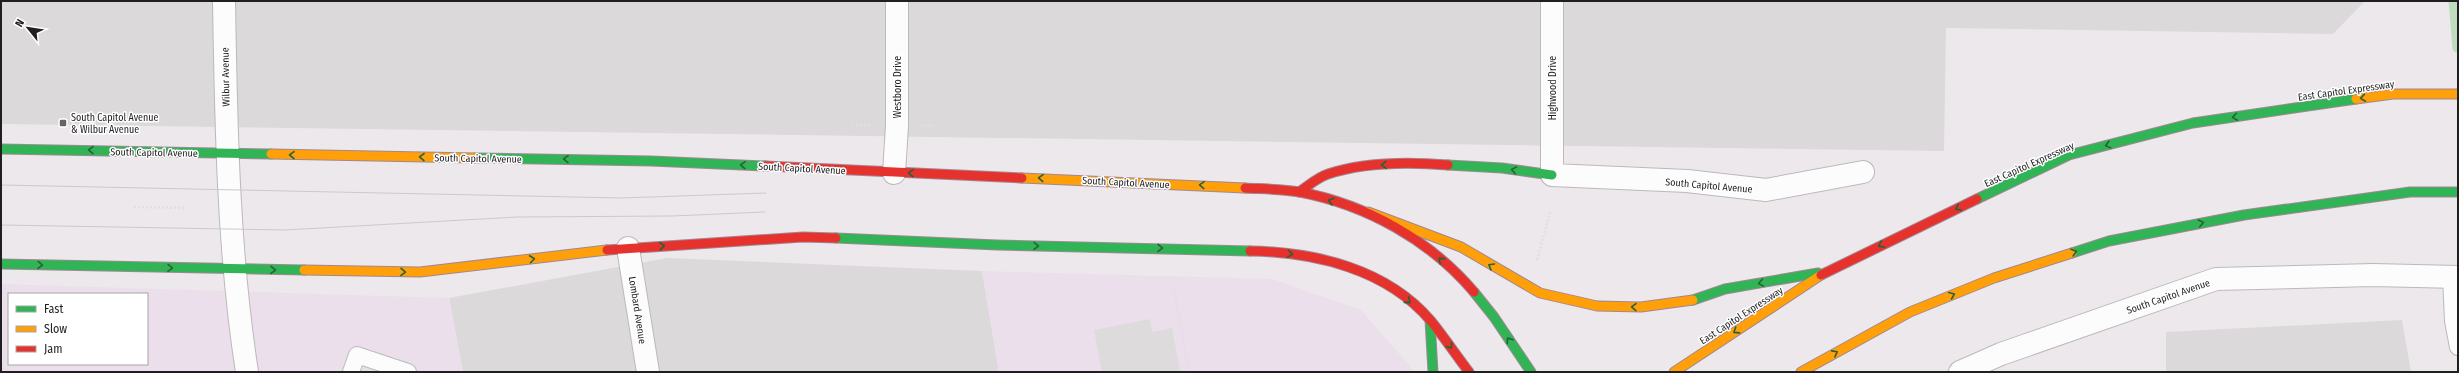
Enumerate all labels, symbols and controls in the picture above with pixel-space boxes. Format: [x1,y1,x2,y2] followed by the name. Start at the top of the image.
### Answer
[8,8,48,48] north arrow
[12,17,27,29] text: N
[219,47,233,107] street label: Wilbur Avenue
[892,56,904,118] street label: Westboro Drive
[1547,56,1559,120] street label: Highwood Drive
[2297,78,2395,104] street label: East Capitol Expressway
[2360,93,2366,102] one-way arrow
[71,112,159,136] place label: South Capitol Avenue & Wilbur Avenue
[2232,112,2238,121] one-way arrow
[58,118,68,128] marker: South Capitol Avenue & Wilbur Avenue
[1983,140,2077,190] street label: East Capitol Expressway
[2105,140,2112,149] one-way arrow
[88,146,94,155] one-way arrow
[110,146,198,160] street label: South Capitol Avenue
[289,151,295,159] one-way arrow
[434,152,522,166] street label: South Capitol Avenue
[419,153,425,161] one-way arrow
[563,155,569,163] one-way arrow
[1381,160,1387,169] one-way arrow
[740,161,746,170] one-way arrow
[758,161,846,177] street label: South Capitol Avenue
[1511,166,1517,175] one-way arrow
[908,169,914,178] one-way arrow
[1038,174,1044,182] one-way arrow
[1082,175,1170,191] street label: South Capitol Avenue
[1665,176,1753,196] street label: South Capitol Avenue
[1199,181,1205,190] one-way arrow
[1327,197,1334,206] one-way arrow
[1954,204,1961,212] one-way arrow
[2198,220,2204,228] one-way arrow
[1878,240,1885,248] one-way arrow
[659,241,665,250] one-way arrow
[1033,242,1039,250] one-way arrow
[1157,244,1163,252] one-way arrow
[2070,248,2077,257] one-way arrow
[1287,249,1293,258] one-way arrow
[529,255,535,264] one-way arrow
[1438,258,1446,265] one-way arrow
[37,261,43,269] one-way arrow
[167,264,173,272] one-way arrow
[1488,264,1495,271] one-way arrow
[270,265,276,274] one-way arrow
[400,268,406,276] one-way arrow
[626,276,648,345] street label: Lombard Avenue
[2125,277,2212,317] street label: South Capitol Avenue
[1758,278,1764,286] one-way arrow
[1698,284,1786,347] street label: East Capitol Expressway
[1947,292,1955,300] one-way arrow
[8,293,148,365] legend
[1403,297,1411,304] one-way arrow
[44,302,63,316] text: Fast
[1631,303,1637,311] one-way arrow
[44,322,67,336] text: Slow
[1733,326,1740,334] one-way arrow
[1507,338,1514,345] one-way arrow
[44,342,62,356] text: Jam
[1445,342,1452,349] one-way arrow
[1831,350,1838,357] one-way arrow

